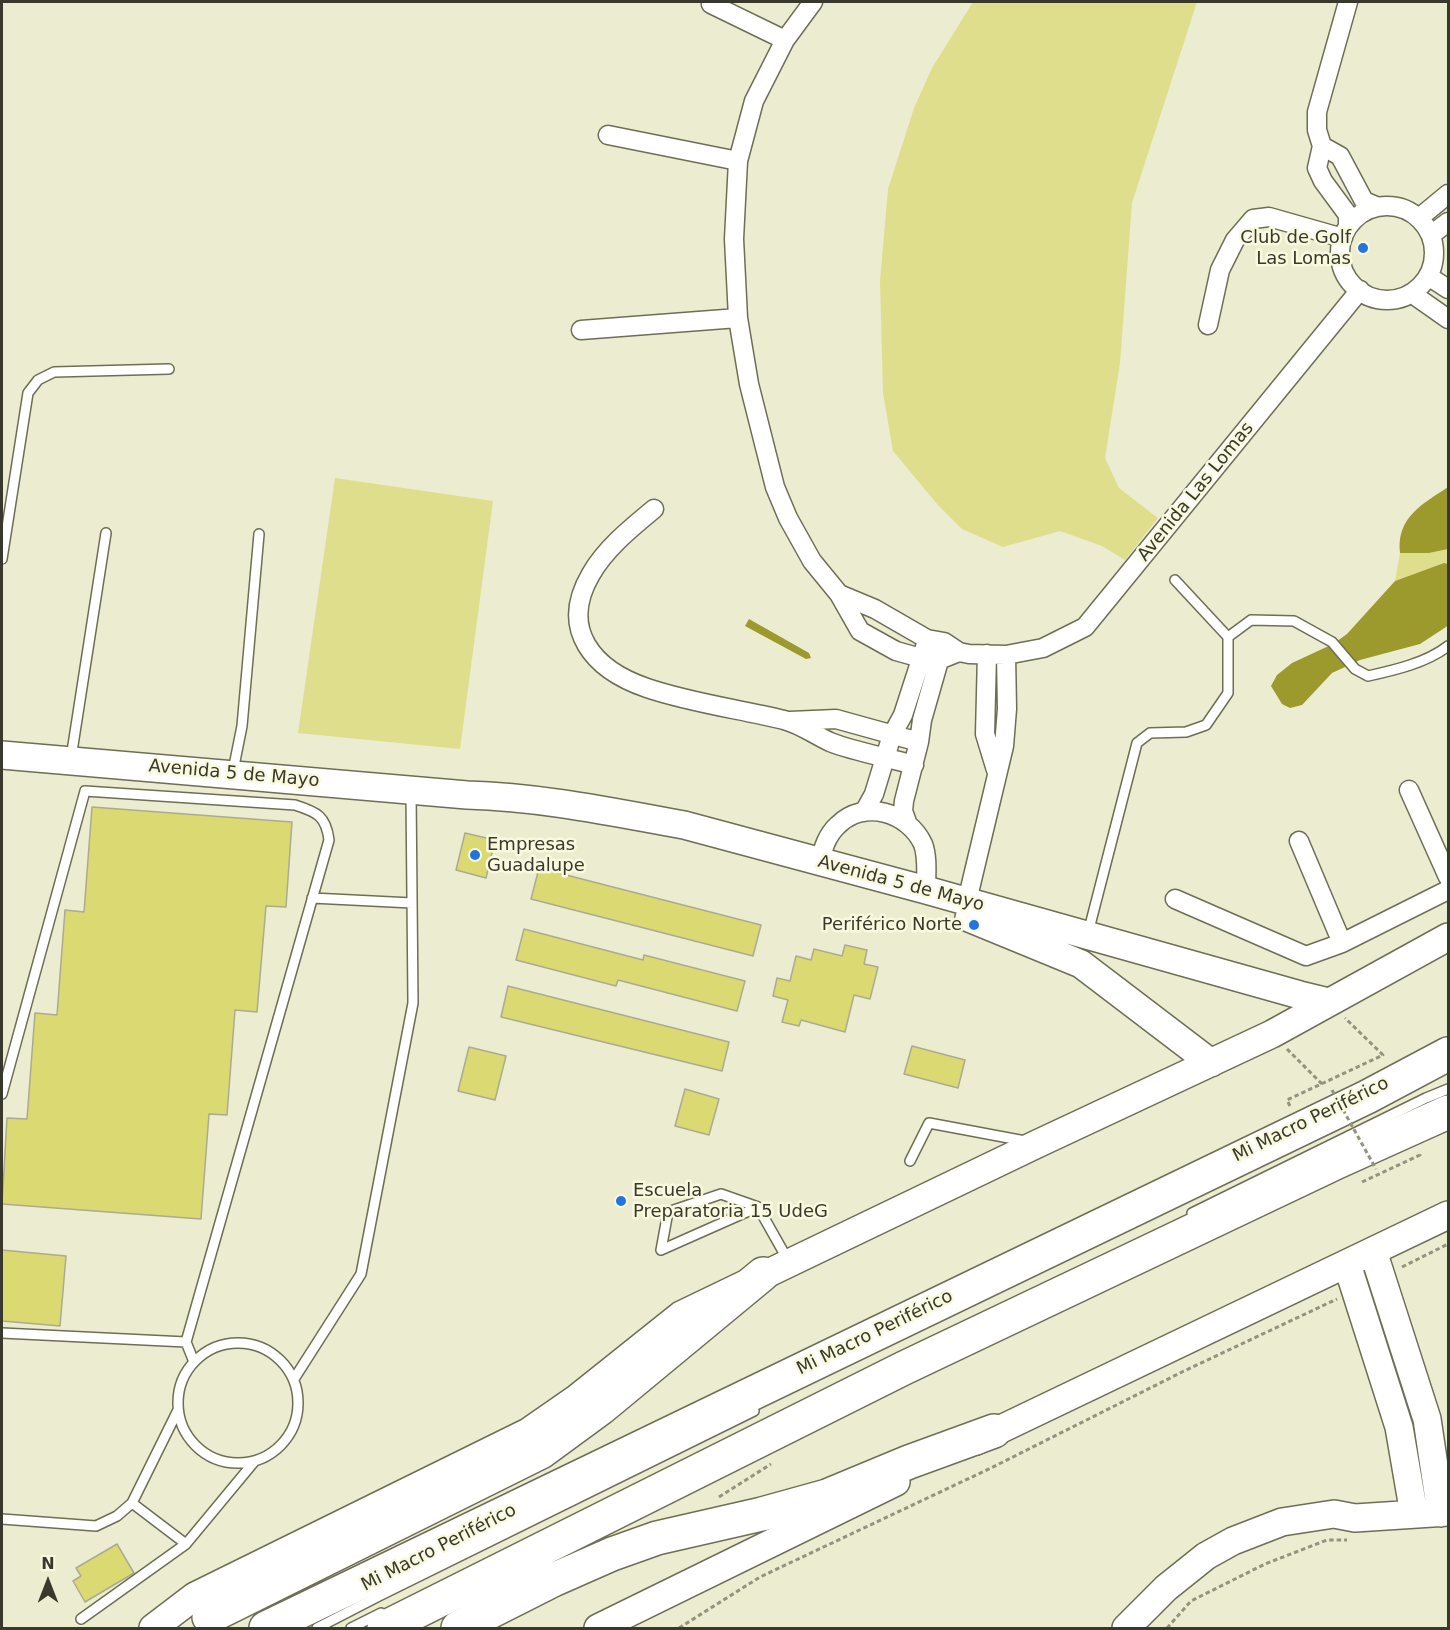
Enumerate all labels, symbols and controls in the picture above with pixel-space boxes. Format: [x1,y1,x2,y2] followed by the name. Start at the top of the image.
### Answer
[1240,227,1351,270] place label: Club de Golf Las Lomas
[1356,241,1370,255] marker: Club de Golf Las Lomas
[1133,418,1259,566] street label: Avenida Las Lomas
[148,756,320,792] street label: Avenida 5 de Mayo
[487,834,585,876] place label: Empresas Guadalupe
[468,848,482,862] marker: Empresas Guadalupe
[816,851,986,917] street label: Avenida 5 de Mayo
[822,914,962,936] place label: Periférico Norte
[967,918,981,932] marker: Periférico Norte
[1229,1073,1393,1167] street label: Mi Macro Periférico
[633,1180,828,1222] place label: Escuela Preparatoria 15 UdeG
[614,1194,628,1208] marker: Escuela Preparatoria 15 UdeG
[793,1286,957,1380] street label: Mi Macro Periférico
[358,1500,520,1596] street label: Mi Macro Periférico
[18,1552,78,1612] north arrow
[41,1554,55,1573] text: N

